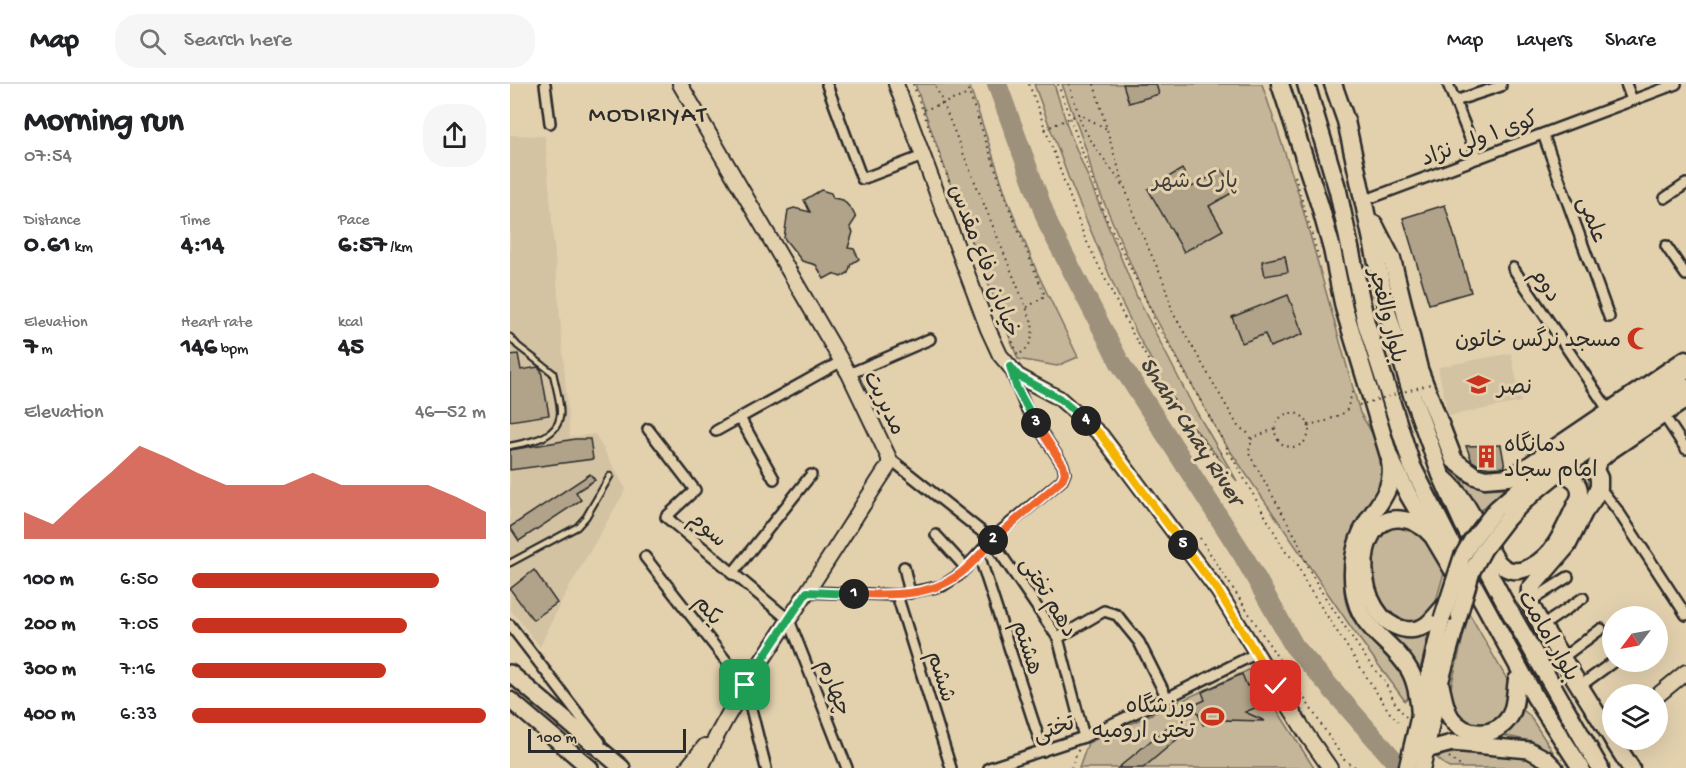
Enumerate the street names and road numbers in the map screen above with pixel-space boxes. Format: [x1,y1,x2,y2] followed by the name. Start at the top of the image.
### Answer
[1418,108,1543,174] street label: کوی ۱ ولی نژاد
[941,181,1023,342] street label: خیابان دفاع مقدس
[1570,193,1611,247] street label: علمی
[1360,264,1409,366] street label: بلوار والفجر
[1522,264,1564,309] street label: دوم
[856,367,909,440] street label: مدیریت
[681,508,731,555] street label: سوم
[1012,553,1081,643] street label: دهم تختی
[1510,587,1583,687] street label: بلوار امامت
[687,591,727,632] street label: یکم
[1004,618,1046,679] street label: هشتم
[919,649,959,706] street label: ششم
[810,657,855,720] street label: چهارم
[1030,711,1079,750] street label: تختی

